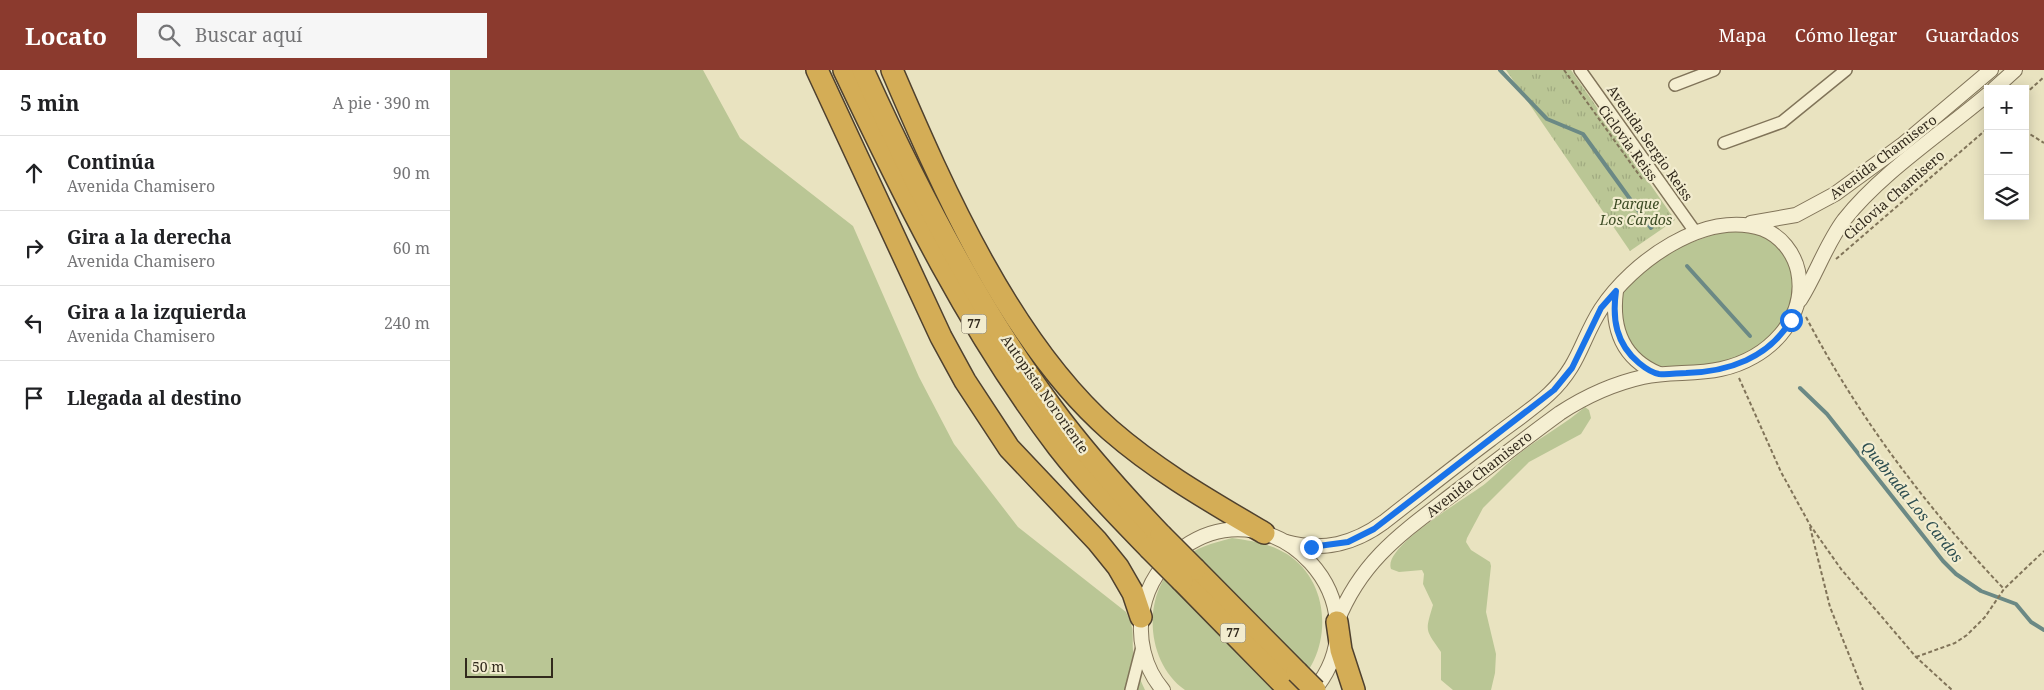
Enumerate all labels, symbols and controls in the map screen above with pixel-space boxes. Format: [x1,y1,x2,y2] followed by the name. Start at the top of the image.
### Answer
[137,13,487,58] search box
[25,19,107,52] text: Locato
[155,21,183,49] icon: search
[195,22,302,48] text: Buscar aquí
[1719,23,1767,47] text: Mapa
[1795,23,1897,47] text: Cómo llegar
[1925,23,2019,47] text: Guardados
[1603,81,1698,204] street label: Avenida Sergio Reiss
[1984,85,2029,220] map controls
[1984,85,2029,130] button: +
[20,89,79,117] text: 5 min
[333,92,430,114] text: A pie · 390 m
[1594,101,1663,185] street label: Ciclovia Reiss
[1825,110,1940,203] street label: Avenida Chamisero
[1984,130,2029,175] button: −
[1839,145,1948,244] street label: Ciclovia Chamisero
[67,149,155,175] text: Continúa
[20,159,48,187] icon: ahead
[393,162,430,184] text: 90 m
[67,175,215,197] text: Avenida Chamisero
[1984,175,2029,220] button: layers
[1599,194,1673,229] park label: Parque Los Cardos
[67,224,232,250] text: Gira a la derecha
[20,234,48,262] icon: right
[393,237,430,259] text: 60 m
[67,250,215,272] text: Avenida Chamisero
[67,299,247,325] text: Gira a la izquierda
[20,309,48,337] icon: left
[1780,309,1803,332] route start
[384,312,430,334] text: 240 m
[962,314,986,334] road number: 77
[67,325,215,347] text: Avenida Chamisero
[997,331,1094,457] street label: Autopista Nororiente
[20,384,48,412] icon: arrive
[67,385,242,411] text: Llegada al destino
[1422,426,1536,521] street label: Avenida Chamisero
[1858,437,1968,566] water label: Quebrada Los Cardos
[1300,536,1323,559] route end
[1220,624,1246,642] road number: 77
[465,655,552,678] scale bar
[472,657,505,676] text: 50 m

